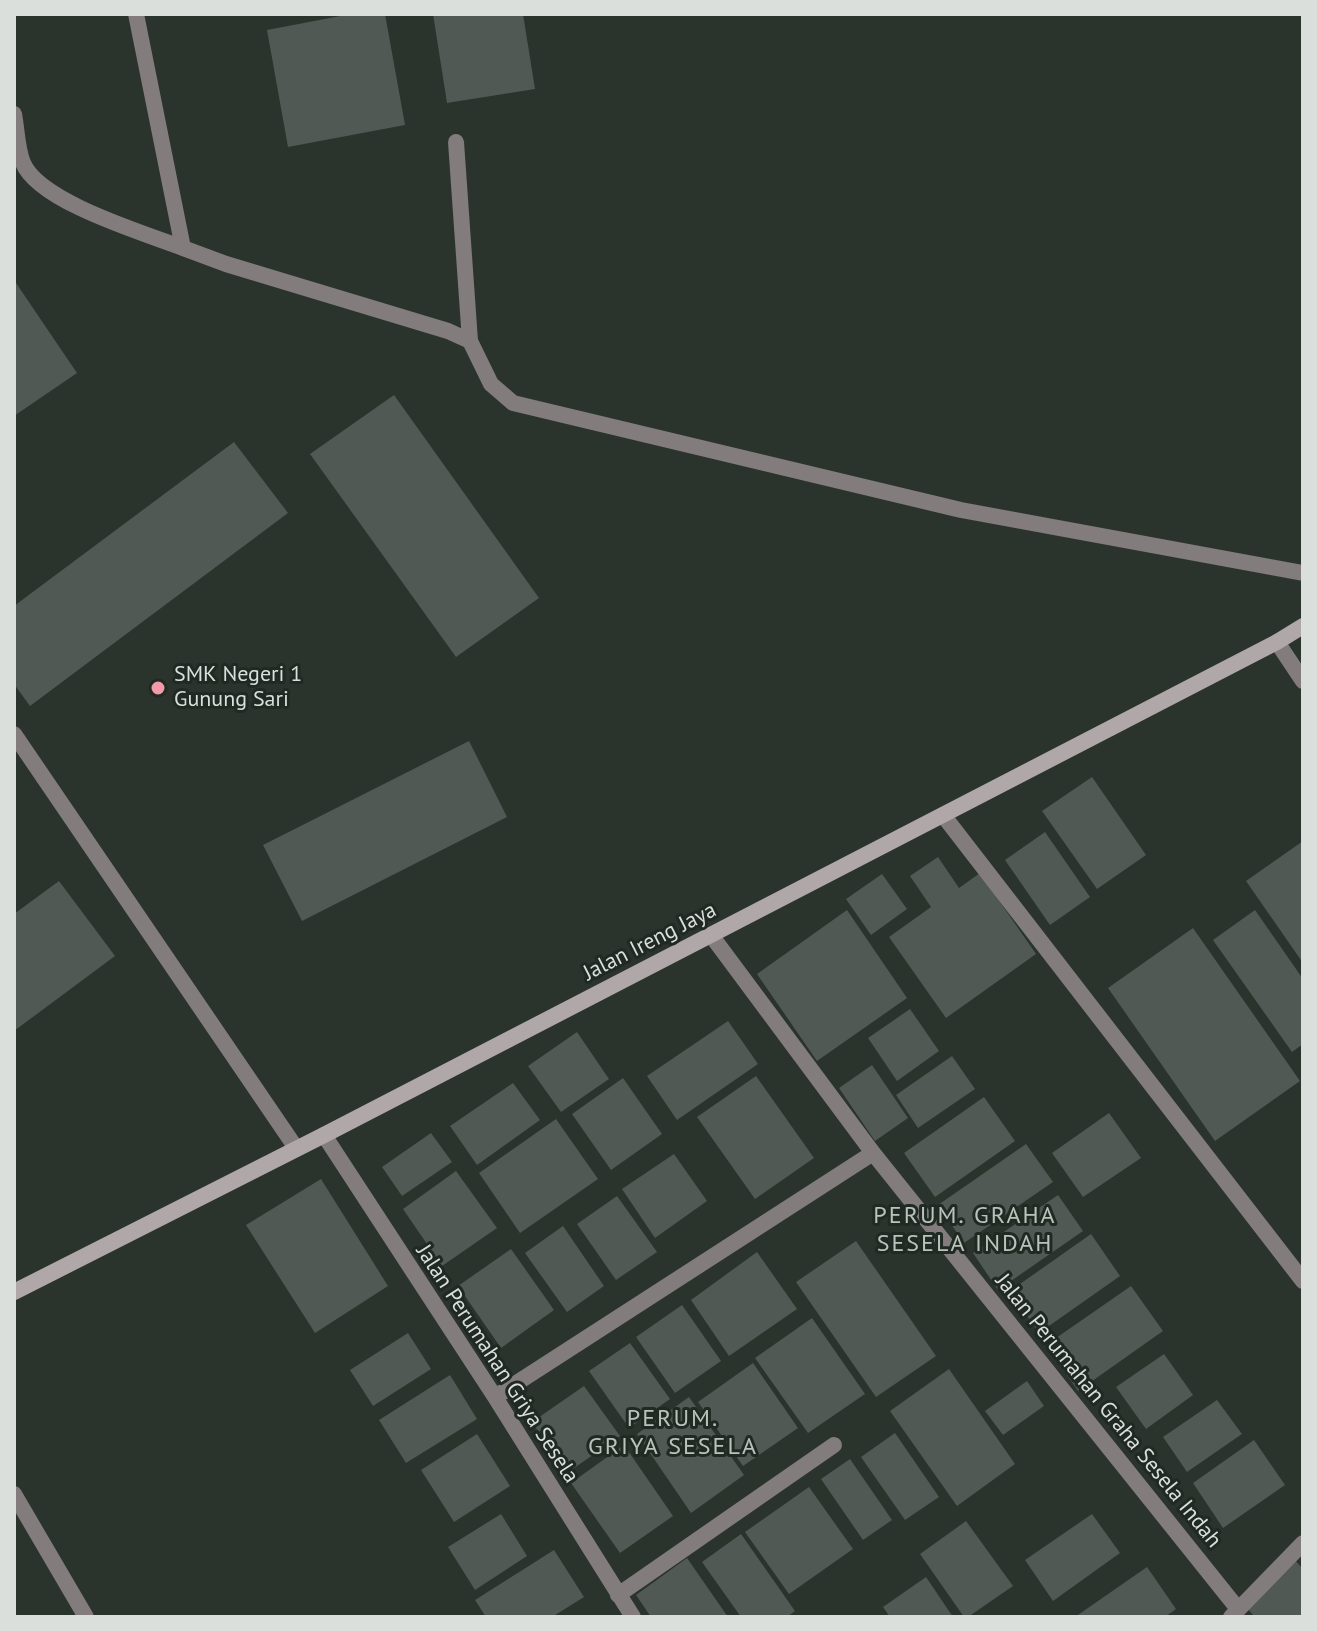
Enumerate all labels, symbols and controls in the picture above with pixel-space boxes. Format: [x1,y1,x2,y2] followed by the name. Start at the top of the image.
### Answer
[174,662,302,714] place label: SMK Negeri 1 Gunung Sari
[149,679,167,697] marker: SMK Negeri 1 Gunung Sari
[579,897,721,987] street label: Jalan Ireng Jaya
[873,1202,1057,1258] district label: PERUM. GRAHA SESELA INDAH
[410,1240,584,1488] street label: Jalan Perumahan Griya Sesela
[989,1269,1227,1553] street label: Jalan Perumahan Graha Sesela Indah
[588,1405,758,1461] district label: PERUM. GRIYA SESELA

